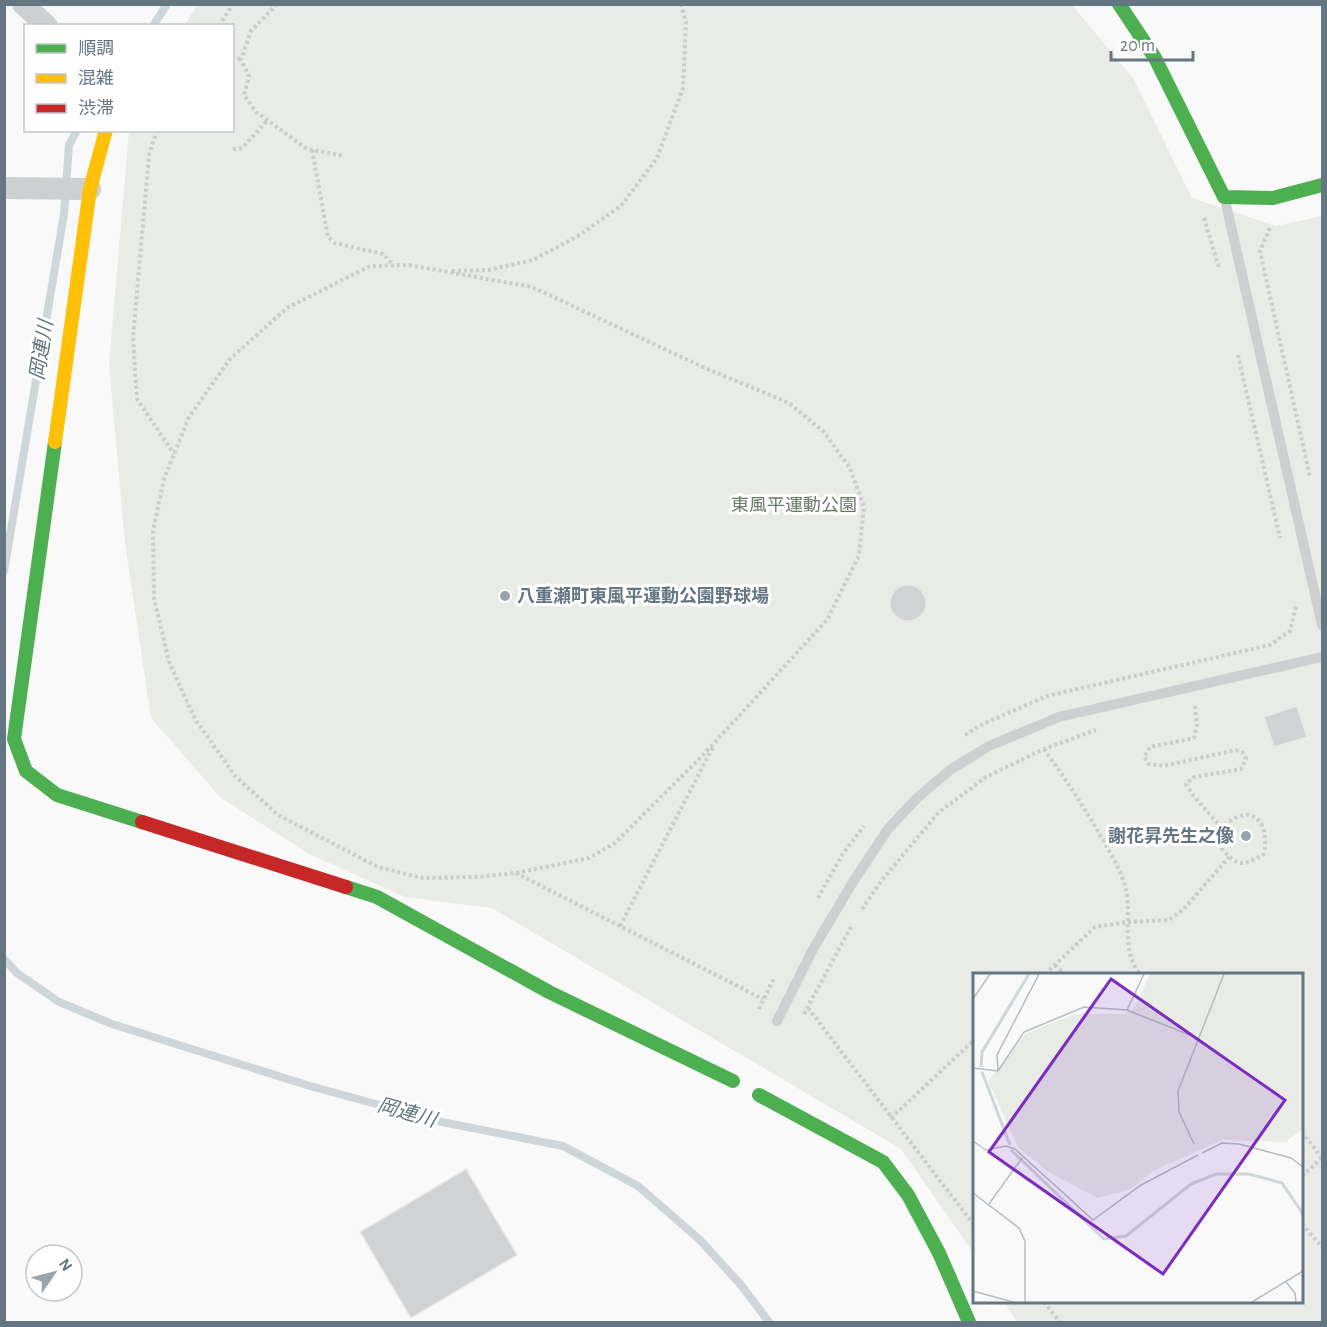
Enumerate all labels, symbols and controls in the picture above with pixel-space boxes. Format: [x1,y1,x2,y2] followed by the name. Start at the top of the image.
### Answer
[24,24,234,132] legend
[1111,24,1194,62] scale bar
[1120,37,1155,55] text: 20 m
[78,40,114,58] text: 順調
[78,68,114,88] text: 混雑
[78,99,114,118] text: 渋滞
[26,317,57,381] water label: 岡連川
[731,496,857,515] park label: 東風平運動公園
[517,586,769,606] place label: 八重瀬町東風平運動公園野球場
[498,589,512,603] marker: 八重瀬町東風平運動公園野球場
[1108,825,1234,846] place label: 謝花昇先生之像
[1239,829,1253,843] marker: 謝花昇先生之像
[973,973,1303,1303] inset map
[375,1094,441,1131] water label: 岡連川
[24,1243,84,1303] north arrow
[56,1256,75,1274] text: N

